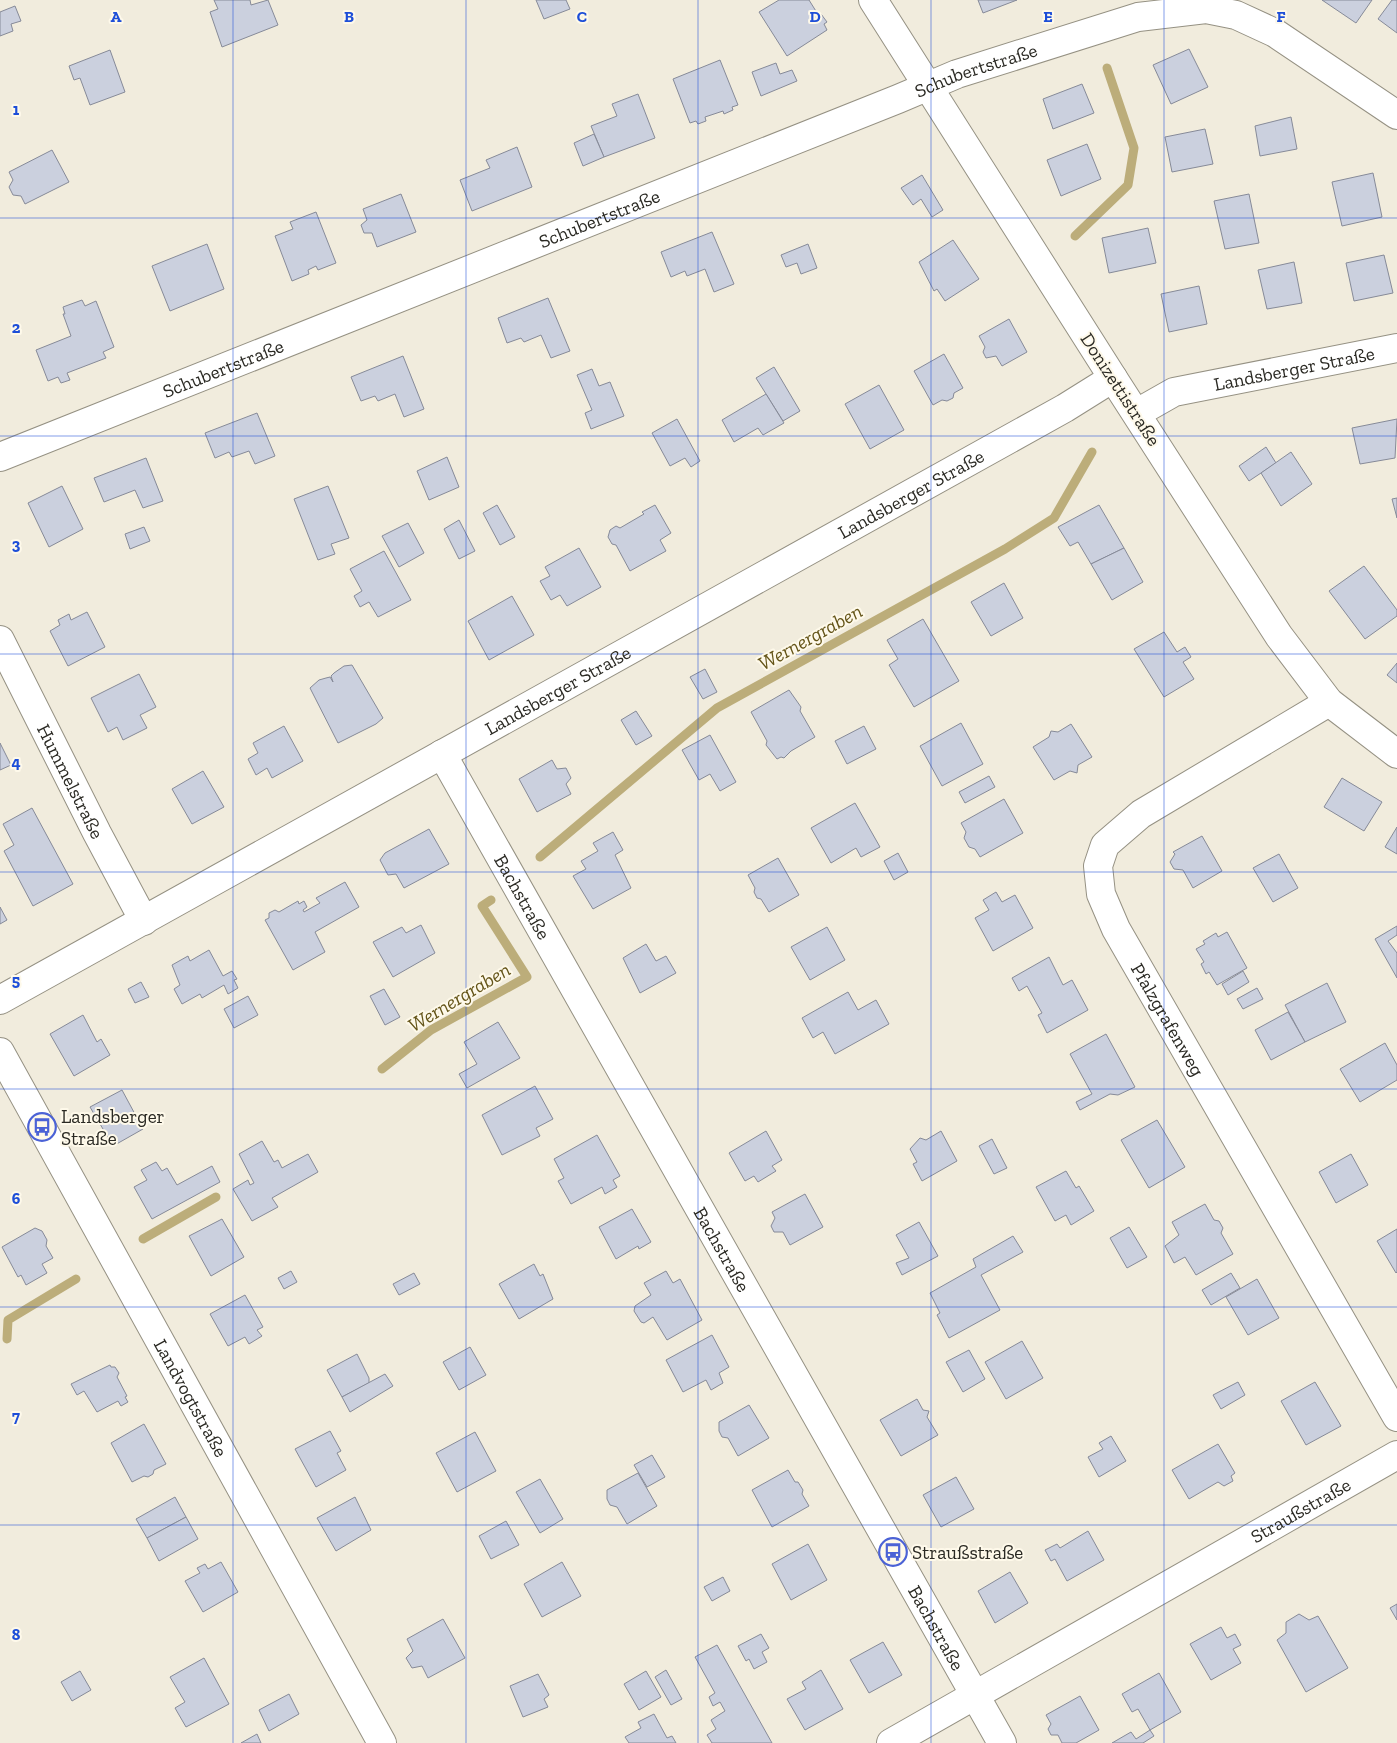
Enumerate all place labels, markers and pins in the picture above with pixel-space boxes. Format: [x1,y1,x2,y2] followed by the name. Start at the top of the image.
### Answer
[61,1105,165,1150] place label: Landsberger Straße
[27,1112,57,1142] bus stop icon: Landsberger Straße
[878,1537,908,1567] bus stop icon: Straußstraße
[912,1541,1023,1564] place label: Straußstraße

